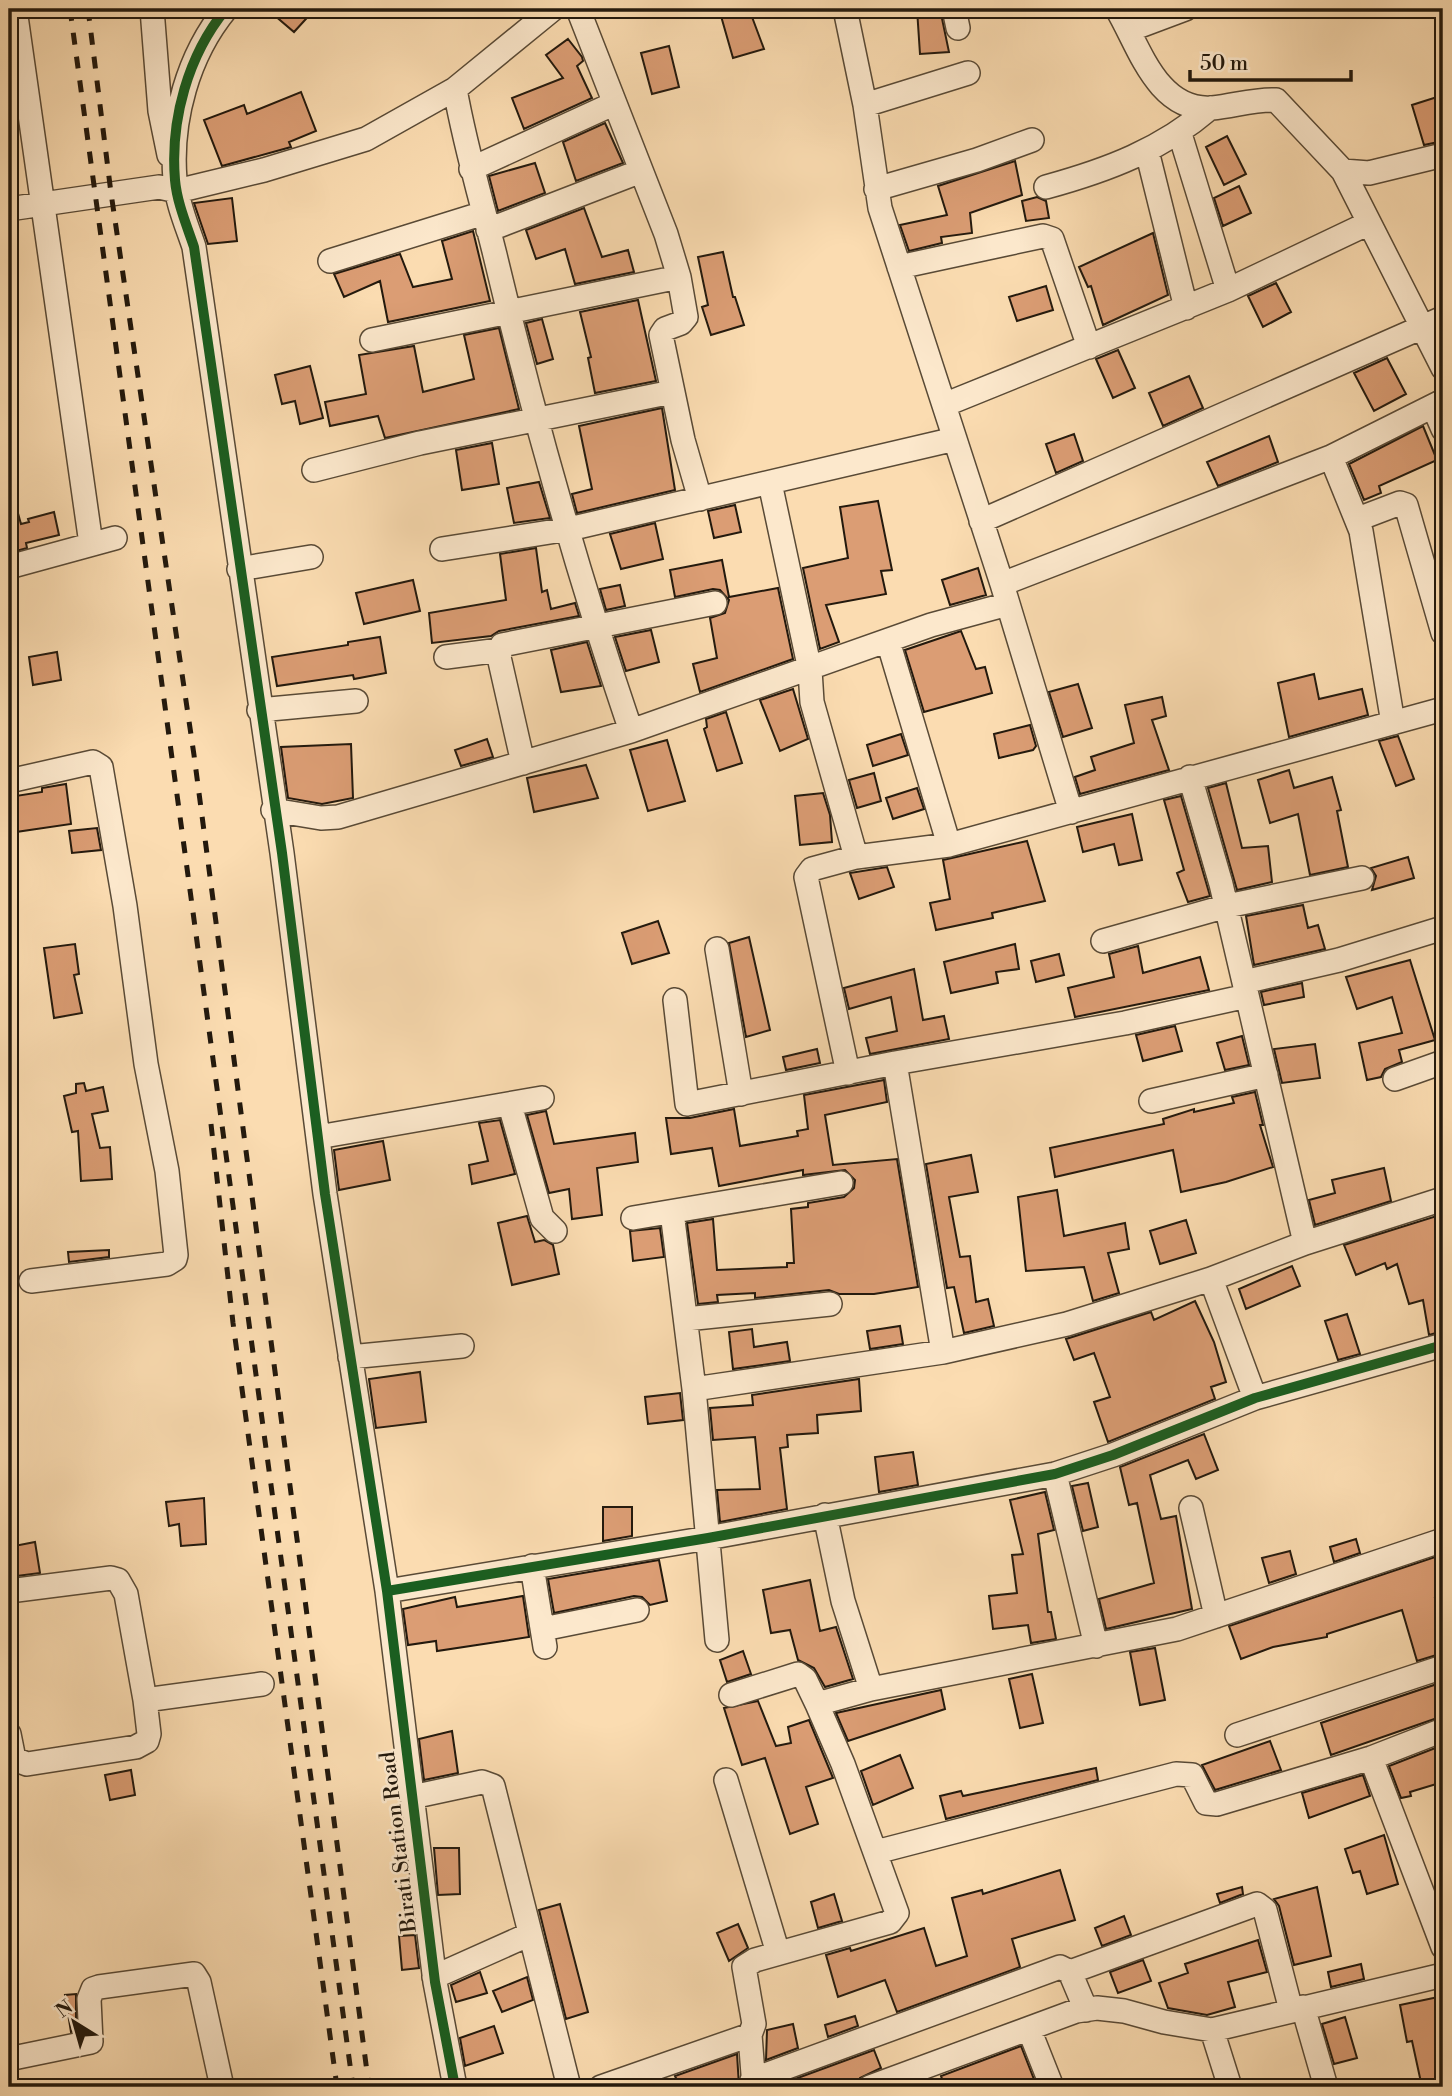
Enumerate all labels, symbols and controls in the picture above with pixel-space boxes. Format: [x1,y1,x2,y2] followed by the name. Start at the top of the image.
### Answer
[1190,38,1350,82] scale bar
[1200,51,1248,77] text: 50 m
[375,1750,423,1935] street label: Birati Station Road
[38,1988,108,2058] north arrow
[51,1995,78,2023] text: N

